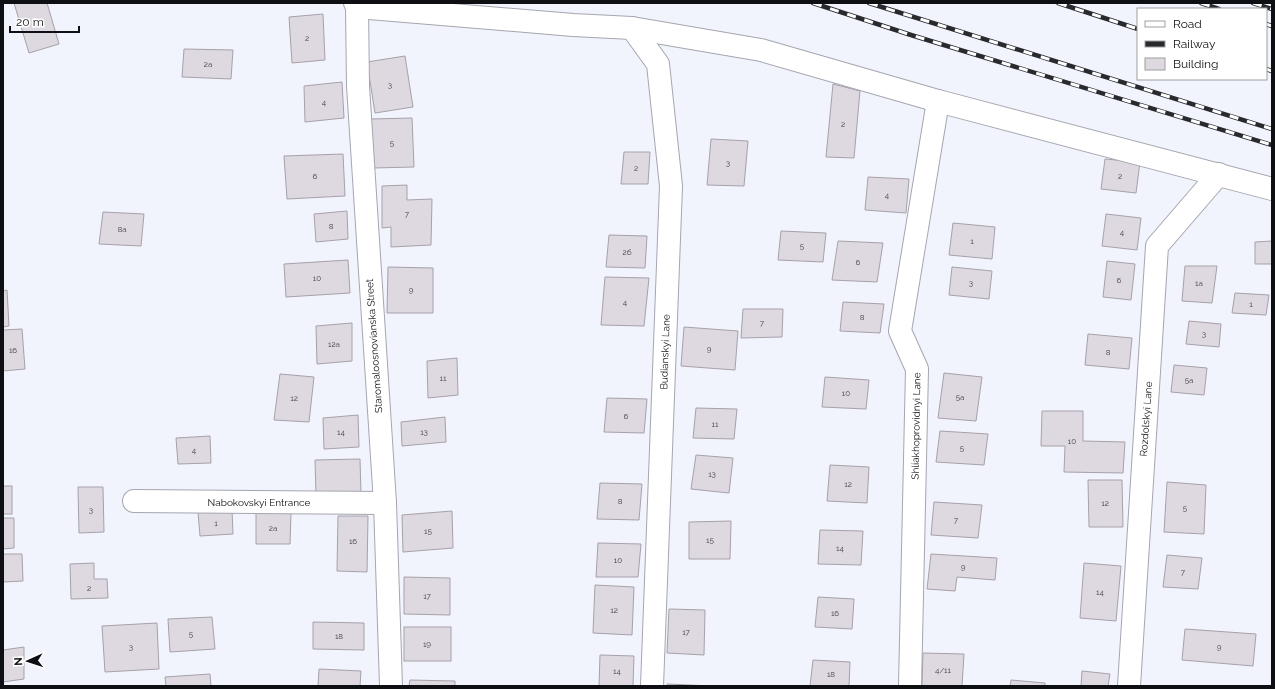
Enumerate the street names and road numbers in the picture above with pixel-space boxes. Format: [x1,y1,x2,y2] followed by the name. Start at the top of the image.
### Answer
[364,278,384,413] street label: Staromaloosnovianska Street
[658,314,672,390] street label: Budianskyi Lane
[910,372,922,480] street label: Shliakhoprovidnyi Lane
[1138,381,1154,457] street label: Rozdolskyi Lane
[208,497,311,508] street label: Nabokovskyi Entrance

